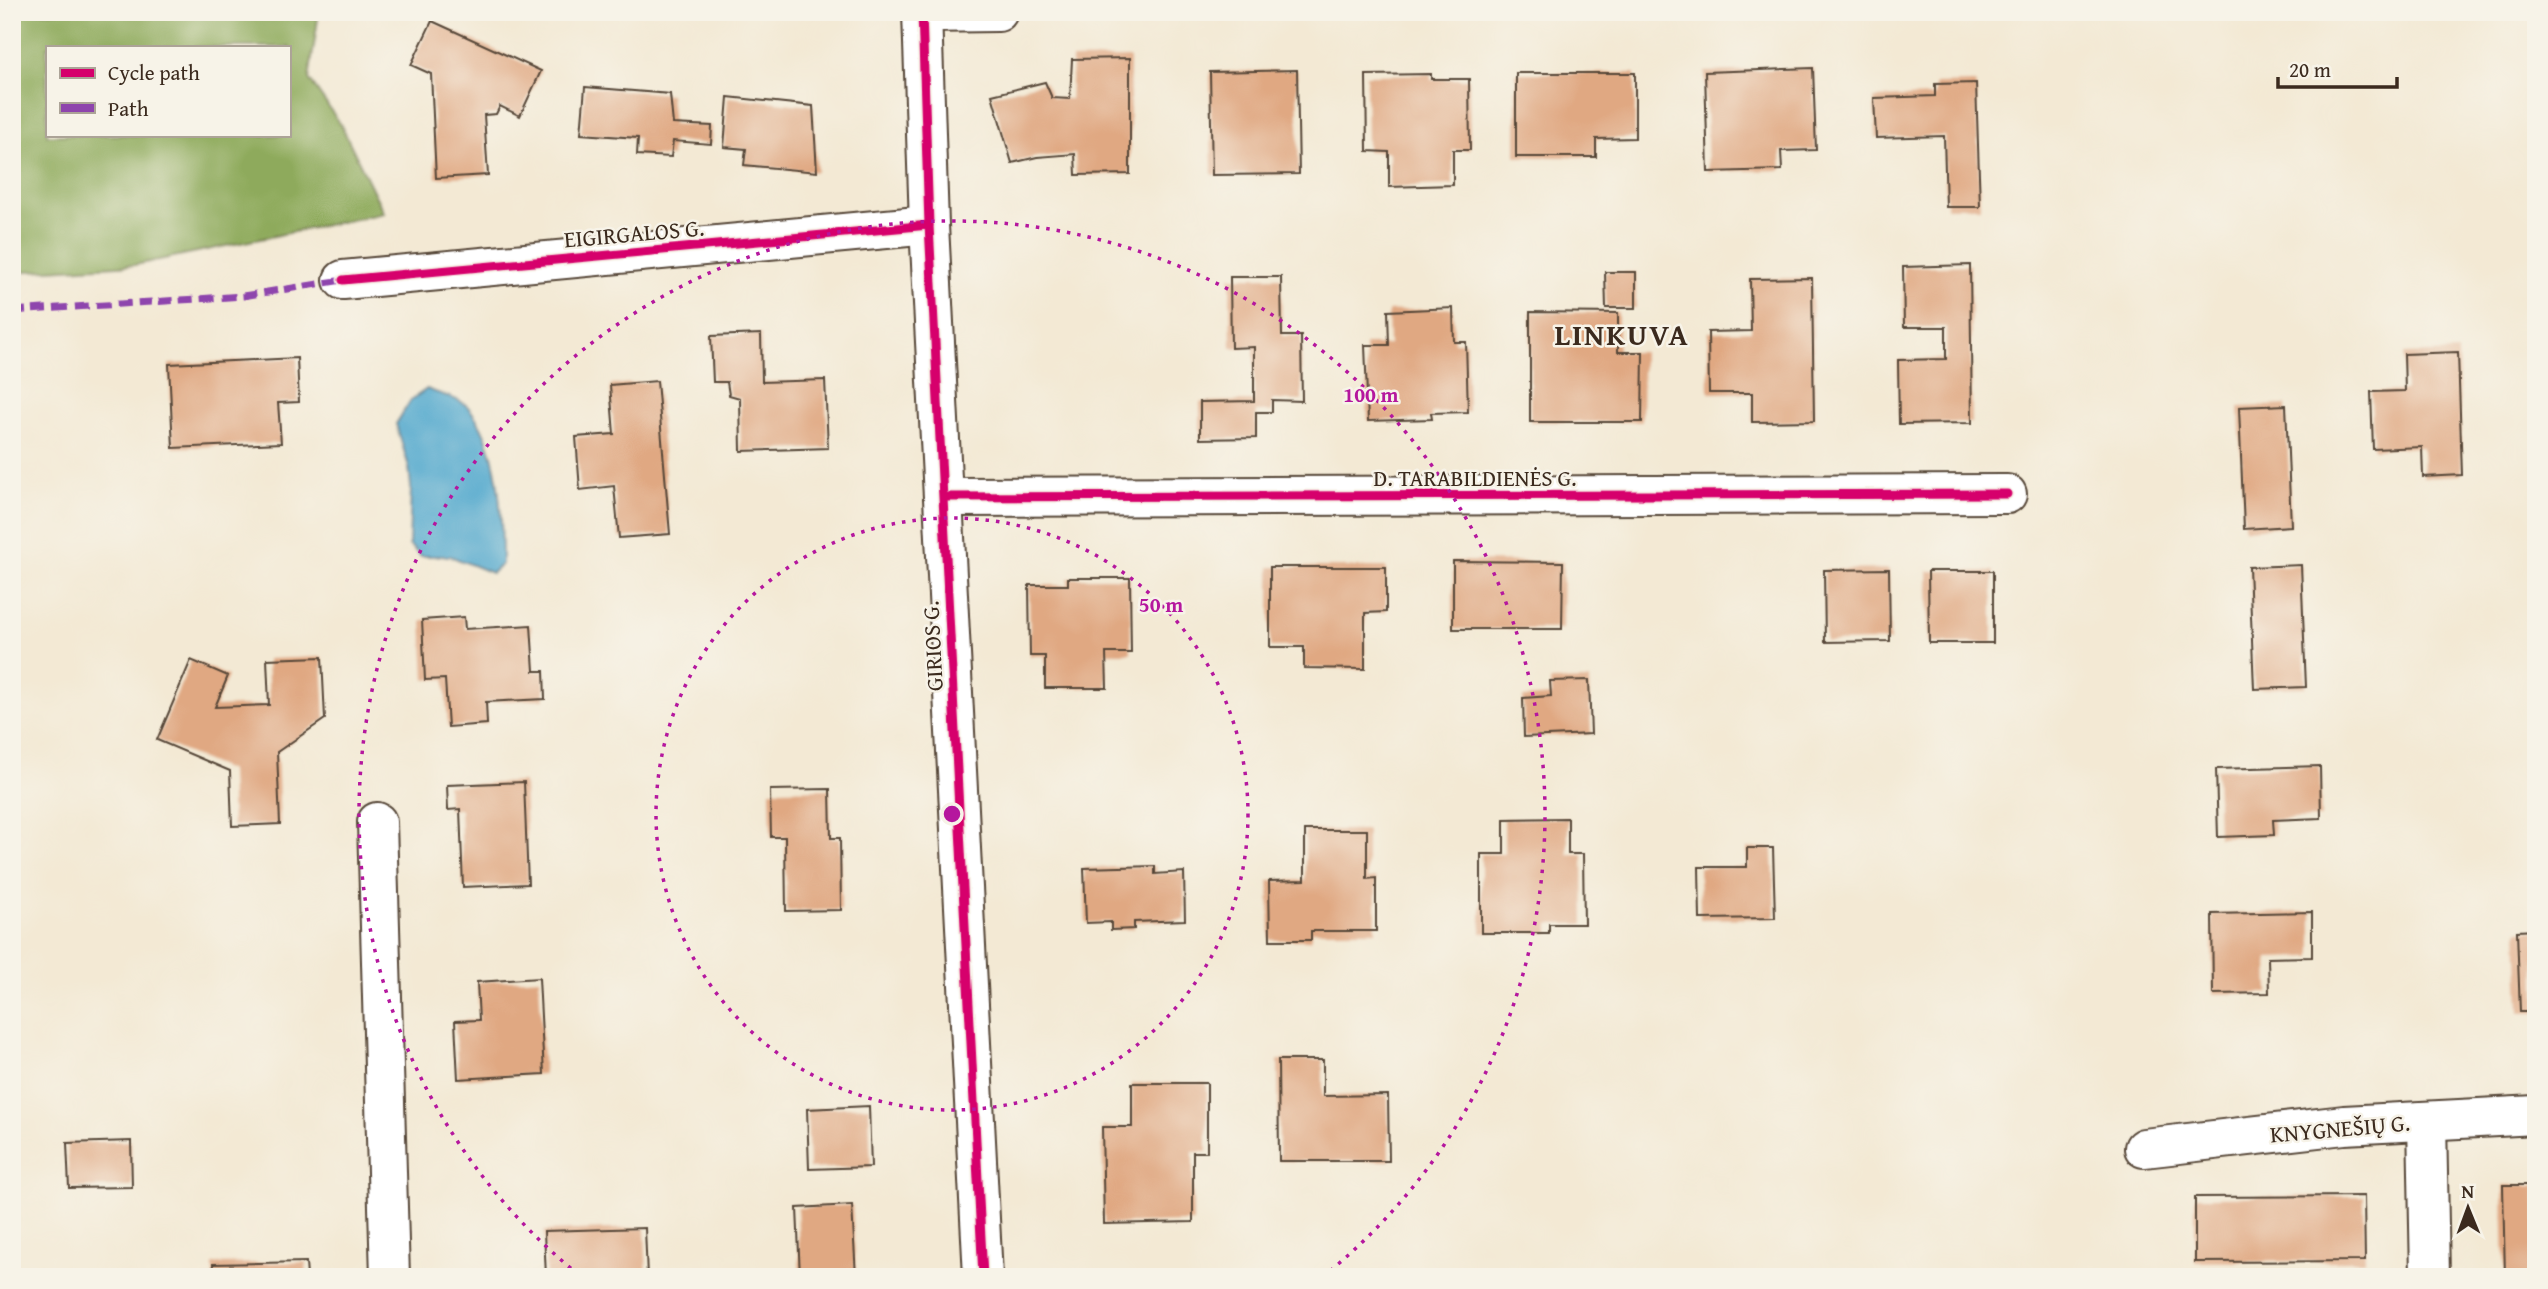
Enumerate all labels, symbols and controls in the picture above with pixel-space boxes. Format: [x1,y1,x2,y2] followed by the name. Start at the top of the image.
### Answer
[46,46,290,136] legend
[2278,46,2398,90] scale bar
[2289,54,2331,85] text: 20 m
[108,57,200,88] text: Cycle path
[108,93,149,124] text: Path
[562,210,706,256] street label: EIGIRGALOS G.
[1554,312,1690,356] district label: LINKUVA
[1343,379,1399,410] text: 100 m
[1373,461,1577,494] street label: D. TARABILDIENĖS G.
[1139,589,1183,620] text: 50 m
[913,600,951,692] street label: GIRIOS G.
[940,802,964,826] centre of rings
[2269,1105,2411,1151] street label: KNYGNEŠIŲ G.
[2432,1174,2502,1244] north arrow
[2461,1177,2475,1205] text: N

